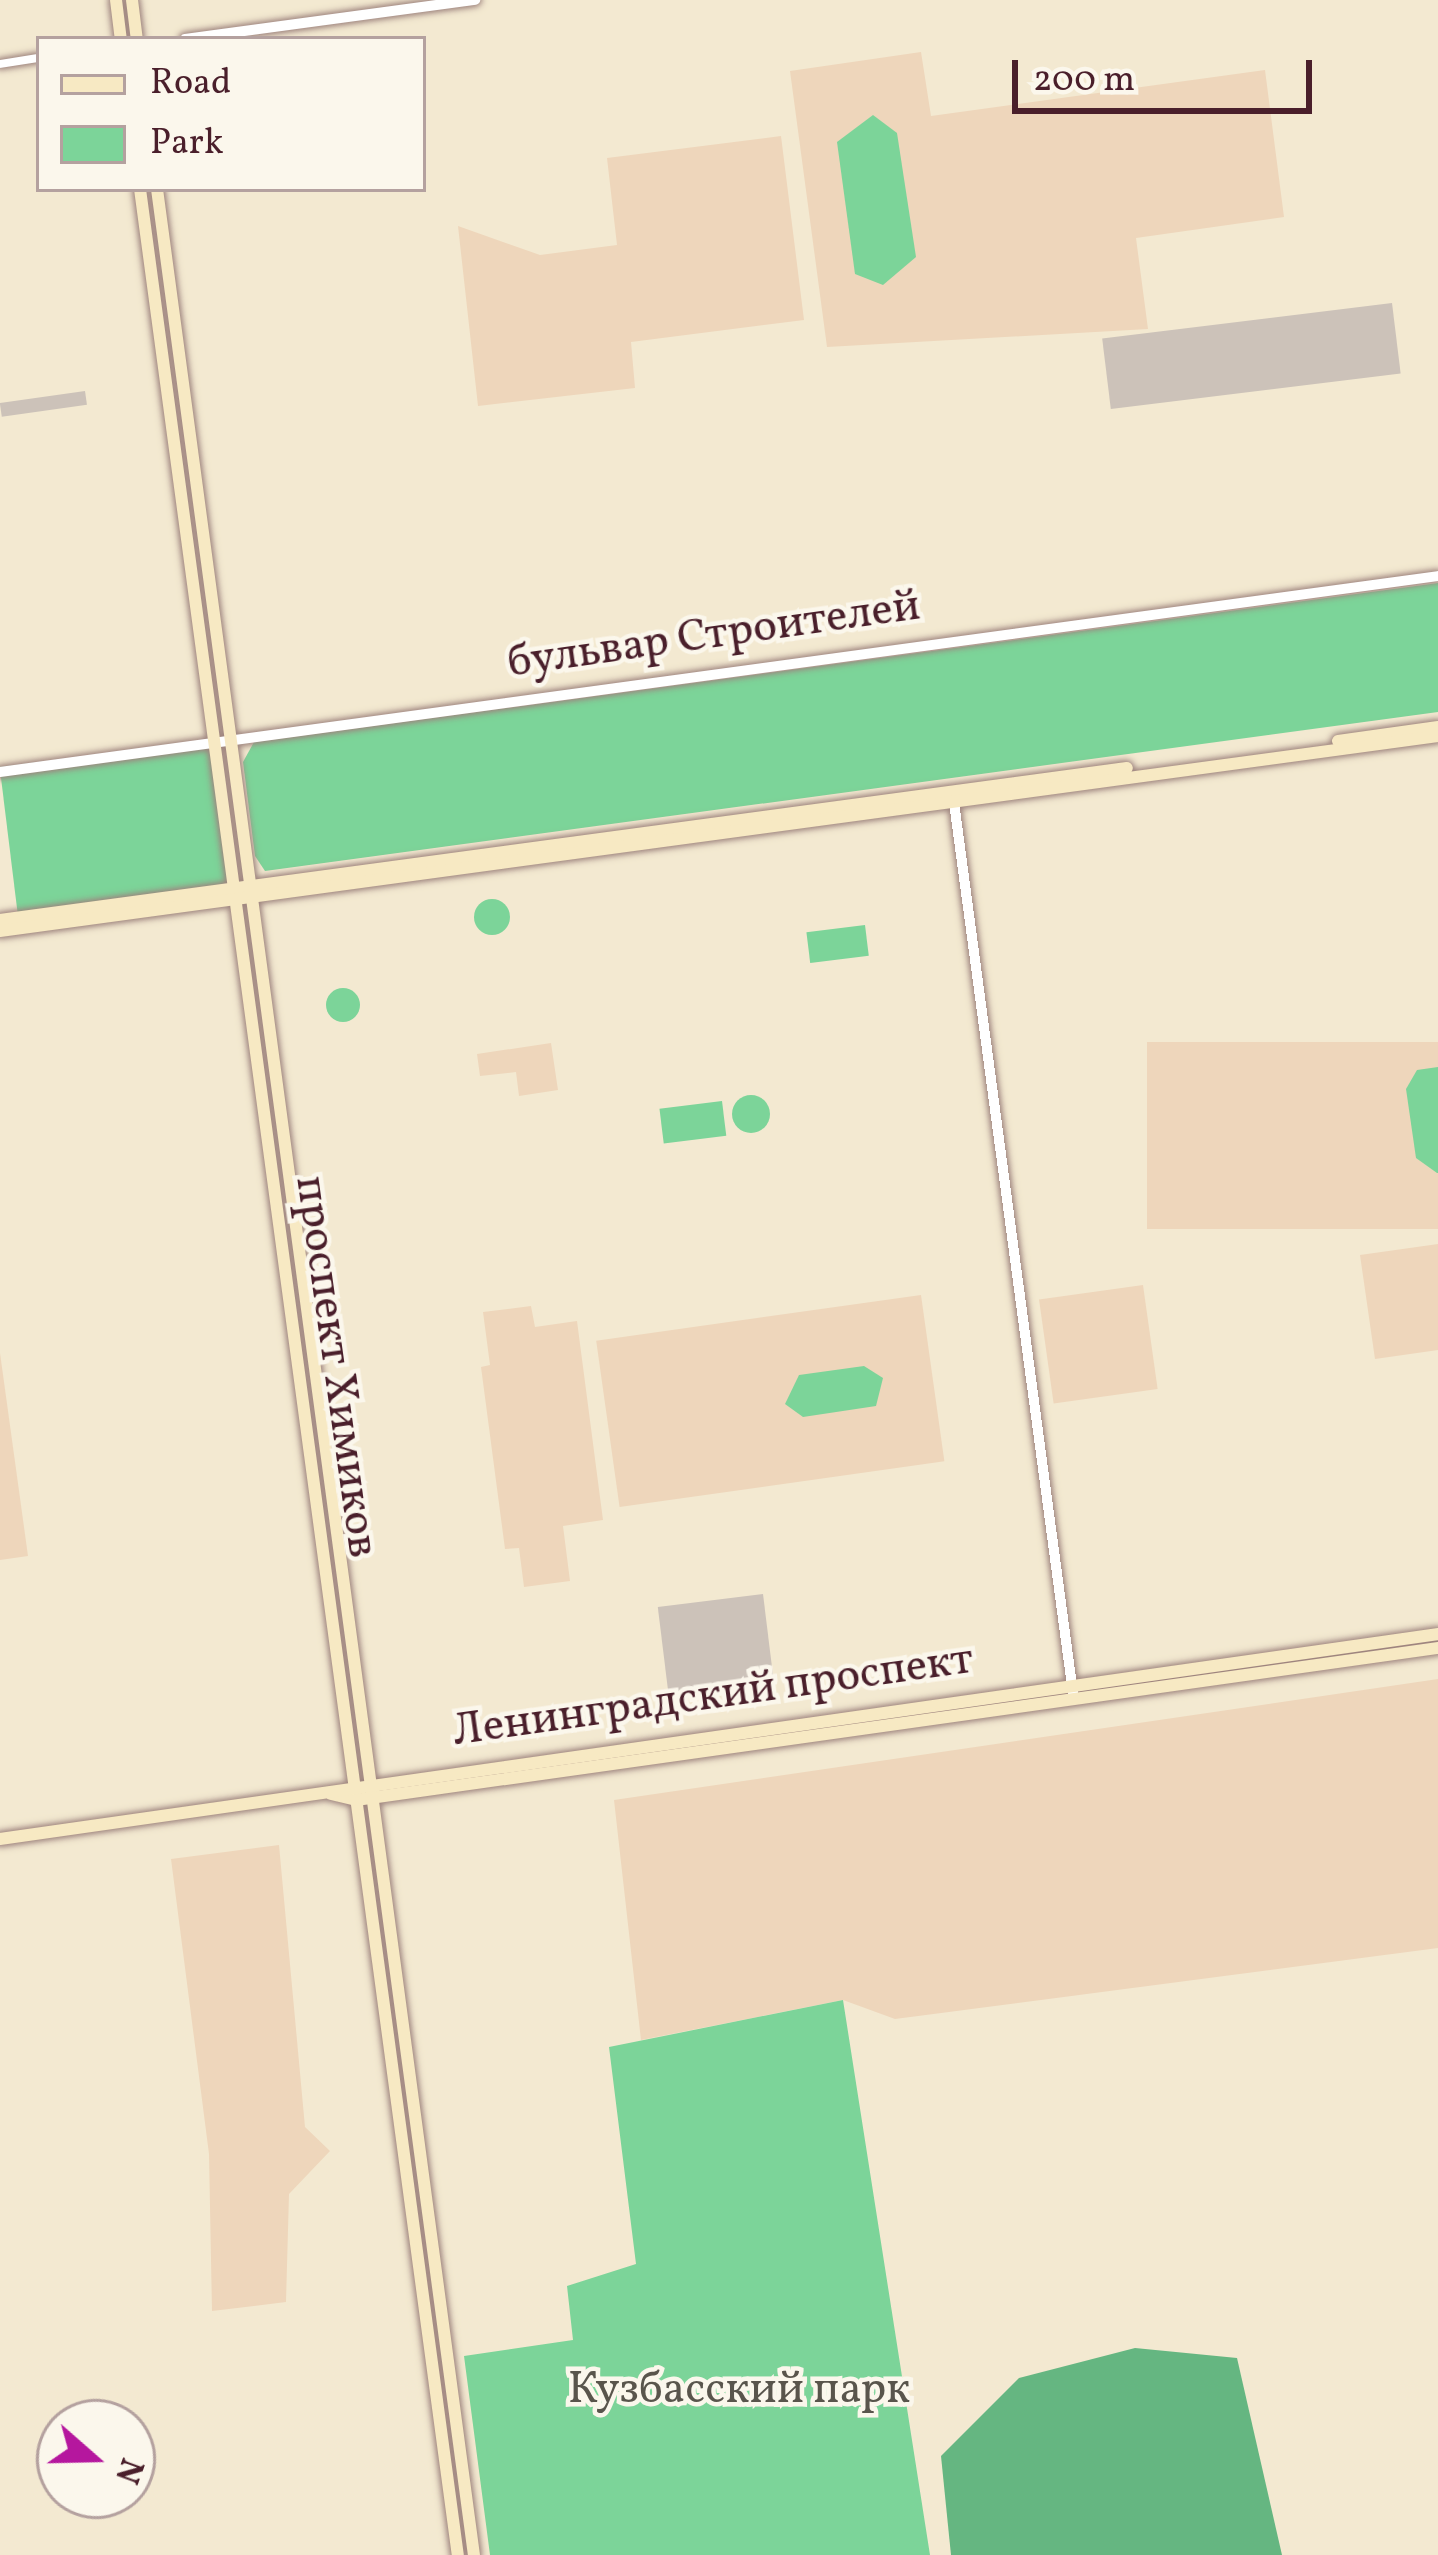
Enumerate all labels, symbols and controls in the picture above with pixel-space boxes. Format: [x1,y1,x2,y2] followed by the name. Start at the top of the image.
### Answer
[36,36,426,192] legend
[1018,36,1318,110] scale bar
[1033,56,1135,106] text: 200 m
[150,59,231,109] text: Road
[150,119,224,169] text: Park
[504,580,924,692] street label: бульвар Строителей
[281,1173,389,1561] street label: проспект Химиков
[449,1634,977,1760] street label: Ленинградский проспект
[568,2364,910,2418] park label: Кузбасский парк
[36,2399,156,2519] north arrow
[101,2451,153,2489] text: N

